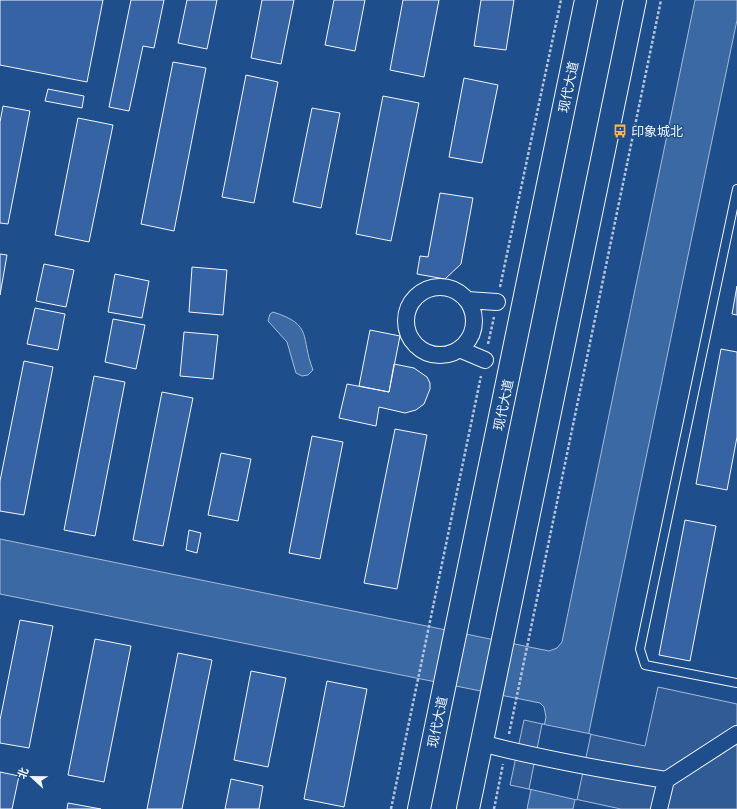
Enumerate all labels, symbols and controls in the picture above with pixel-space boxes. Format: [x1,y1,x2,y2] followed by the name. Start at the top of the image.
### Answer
[556,60,580,114] street label: 现代大道
[612,123,628,139] bus stop icon: 印象城北
[631,124,683,138] place label: 印象城北
[491,378,515,432] street label: 现代大道
[425,695,449,749] street label: 现代大道
[12,757,52,797] north arrow
[15,766,30,781] text: 北

